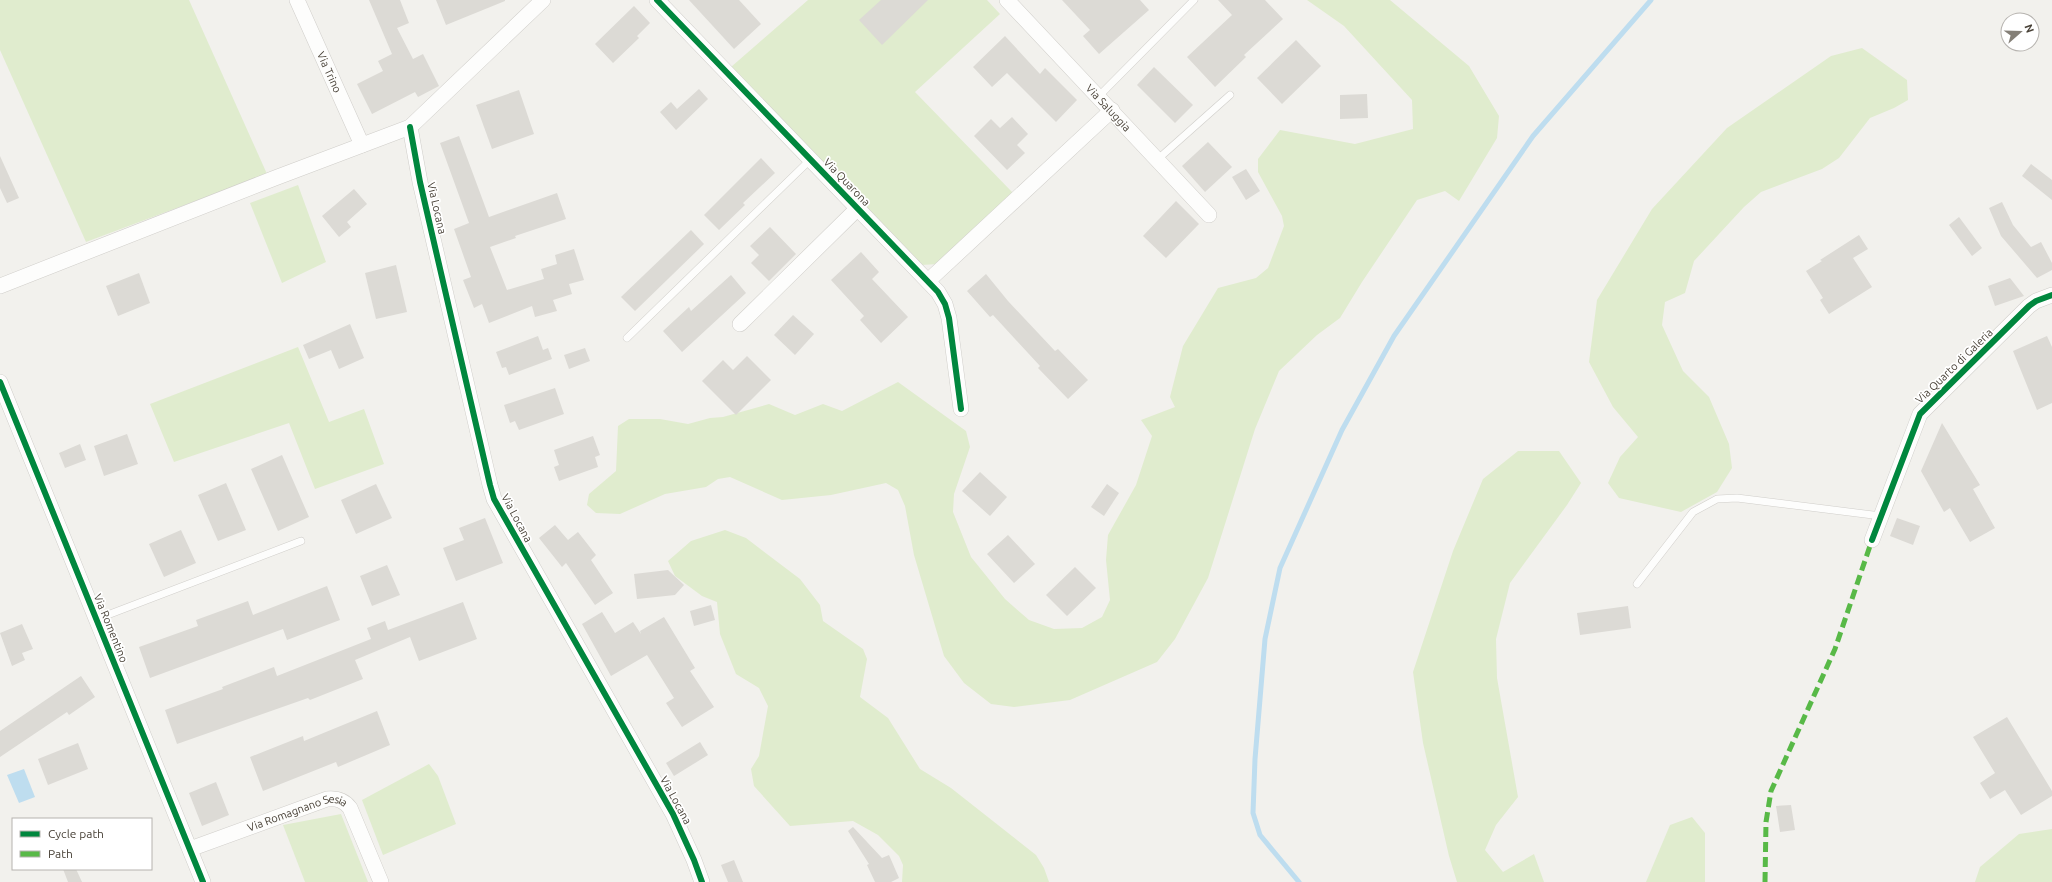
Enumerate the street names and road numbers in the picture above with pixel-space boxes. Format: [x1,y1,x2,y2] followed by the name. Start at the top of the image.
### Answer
[315,50,344,94] street label: Via Trino
[1083,82,1133,134] street label: Via Saluggia
[821,156,873,208] street label: Via Quarona
[425,181,449,235] street label: Via Locana
[1913,326,1995,406] street label: Via Quarto di Galeria
[499,492,535,544] street label: Via Locana
[92,592,130,664] street label: Via Romentino
[658,774,694,826] street label: Via Locana
[246,793,350,834] street label: Via Romagnano Sesia

